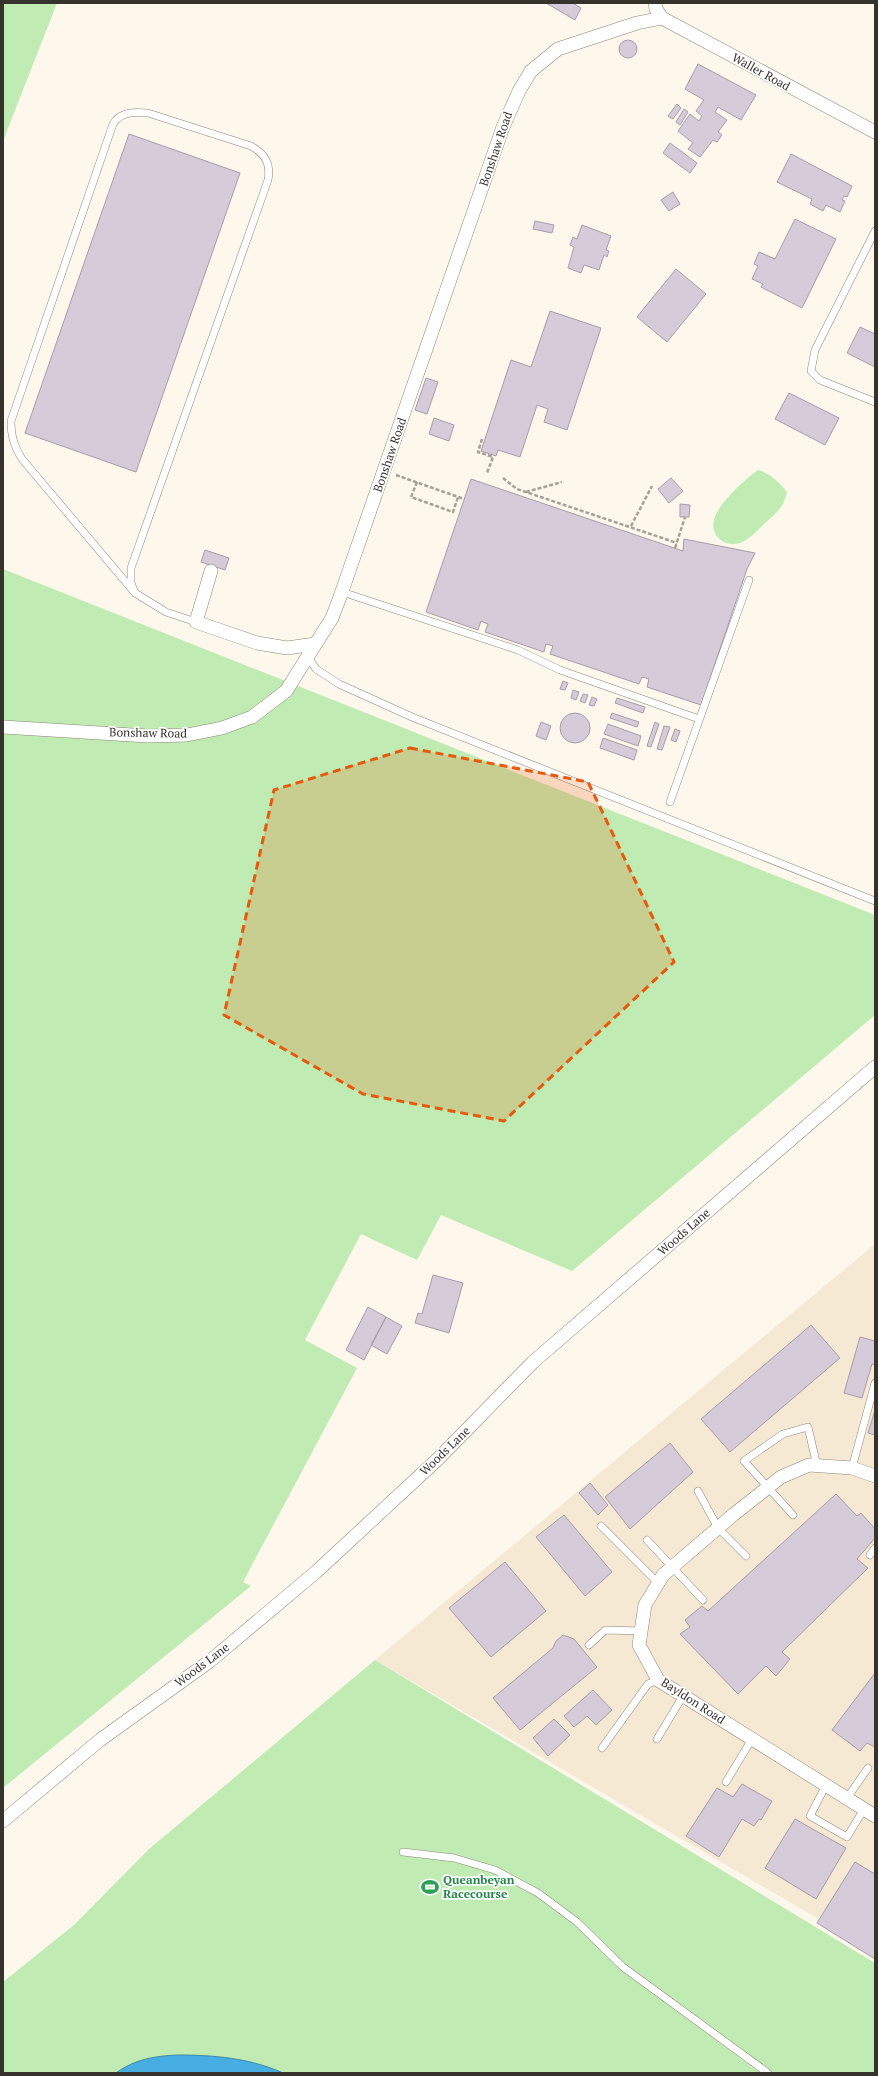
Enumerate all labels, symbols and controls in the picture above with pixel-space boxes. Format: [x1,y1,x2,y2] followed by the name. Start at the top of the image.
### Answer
[730,49,793,94] street label: Waller Road
[476,109,515,188] street label: Bonshaw Road
[370,415,409,494] street label: Bonshaw Road
[109,724,187,741] street label: Bonshaw Road
[654,1205,713,1258] street label: Woods Lane
[416,1423,473,1478] street label: Woods Lane
[172,1639,232,1690] street label: Woods Lane
[658,1674,728,1727] street label: Bayldon Road
[443,1872,515,1901] place label: Queanbeyan Racecourse
[420,1877,440,1897] sports icon: Queanbeyan Racecourse

